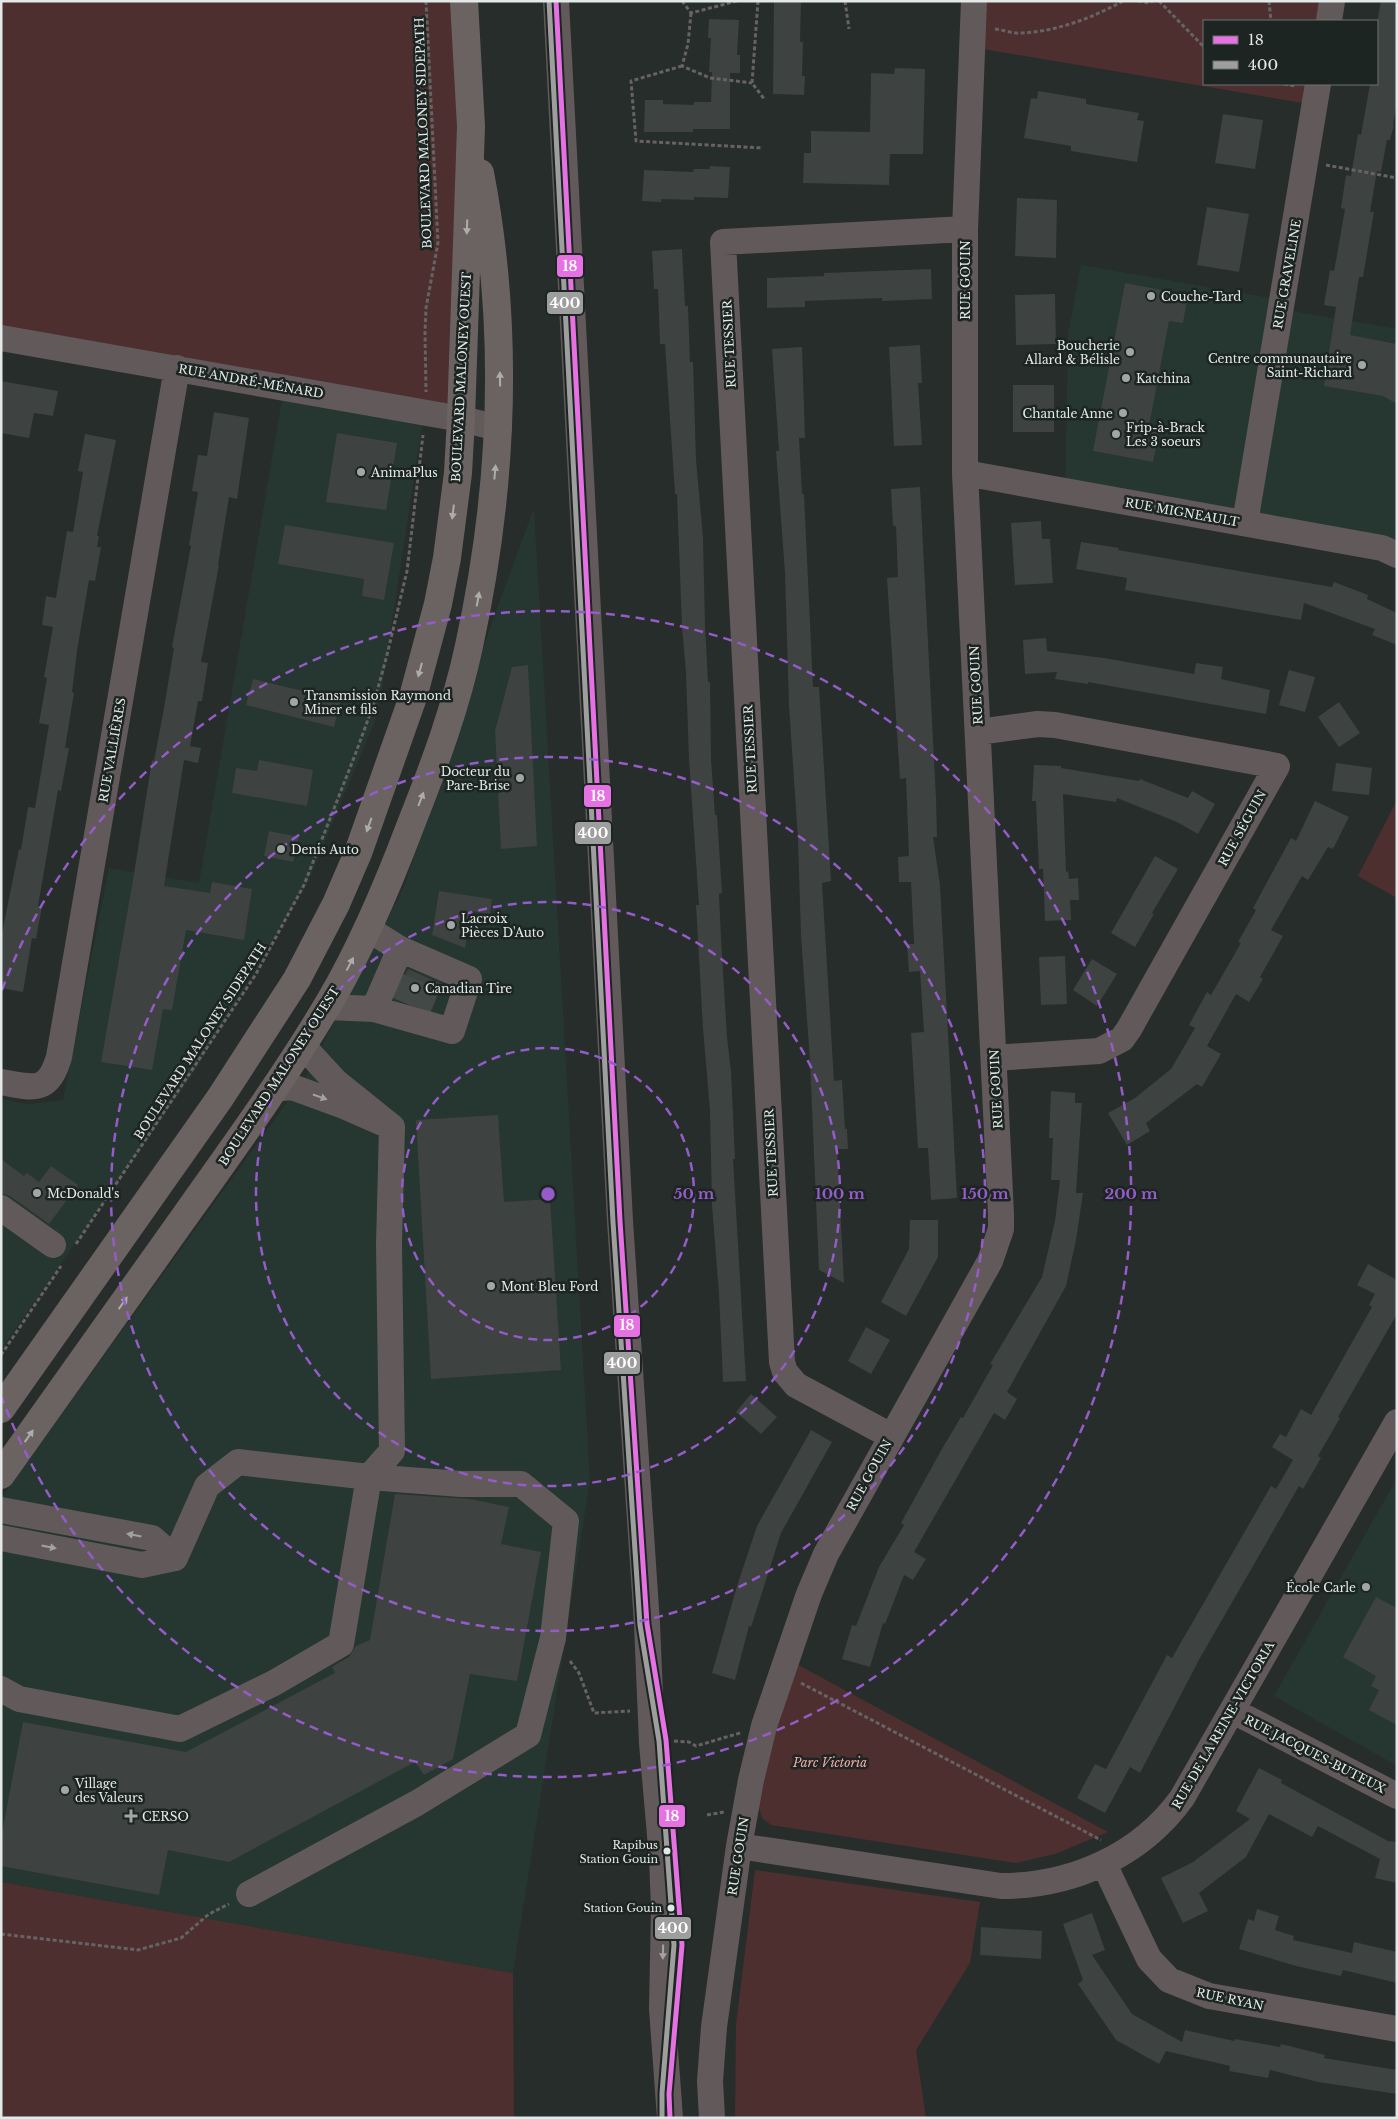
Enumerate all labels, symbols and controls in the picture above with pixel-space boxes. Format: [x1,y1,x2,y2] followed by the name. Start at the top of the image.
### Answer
[411,17,435,249] street label: BOULEVARD MALONEY SIDEPATH
[1203,20,1378,85] legend
[1248,30,1264,49] text: 18
[1248,55,1278,74] text: 400
[1270,218,1304,330] street label: RUE GRAVELINE
[463,219,471,235] one-way arrow
[958,240,973,320] street label: RUE GOUIN
[556,254,584,278] line badge: 18
[563,257,578,275] text: 18
[448,271,474,482] street label: BOULEVARD MALONEY OUEST
[1161,289,1241,304] place label: Couche-Tard
[1145,290,1157,302] marker: Couche-Tard
[546,291,584,315] line badge: 400
[550,294,580,312] text: 400
[719,299,739,388] street label: RUE TESSIER
[1024,338,1120,367] place label: Boucherie Allard & Bélisle
[1124,346,1136,358] marker: Boucherie Allard & Bélisle
[1208,351,1352,380] place label: Centre communautaire Saint-Richard
[1356,359,1368,371] marker: Centre communautaire Saint-Richard
[177,360,325,401] street label: RUE ANDRÉ-MÉNARD
[496,371,504,387] one-way arrow
[1136,371,1191,386] place label: Katchina
[1120,372,1132,384] marker: Katchina
[1023,406,1113,421] place label: Chantale Anne
[1117,407,1129,419] marker: Chantale Anne
[1126,420,1206,449] place label: Frip-à-Brack Les 3 soeurs
[1110,428,1122,440] marker: Frip-à-Brack Les 3 soeurs
[491,464,499,480] one-way arrow
[370,465,438,480] place label: AnimaPlus
[355,466,367,478] marker: AnimaPlus
[1124,495,1241,530] street label: RUE MIGNEAULT
[449,504,457,520] one-way arrow
[474,591,482,607] one-way arrow
[966,645,986,725] street label: RUE GOUIN
[416,663,424,678] one-way arrow
[304,688,451,717] place label: Transmission Raymond Miner et fils
[94,696,129,803] street label: RUE VALLIÈRES
[288,696,300,708] marker: Transmission Raymond Miner et fils
[740,704,760,793] street label: RUE TESSIER
[441,764,510,793] place label: Docteur du Pare-Brise
[514,772,526,784] marker: Docteur du Pare-Brise
[583,784,612,808] line badge: 18
[591,787,606,805] text: 18
[1214,787,1269,869] street label: RUE SÉGUIN
[418,792,425,807] one-way arrow
[365,817,372,832] one-way arrow
[574,821,612,845] line badge: 400
[578,824,608,842] text: 400
[291,842,359,857] place label: Denis Auto
[275,843,287,855] marker: Denis Auto
[461,911,544,940] place label: Lacroix Pièces D'Auto
[445,919,457,931] marker: Lacroix Pièces D'Auto
[131,940,269,1142] street label: BOULEVARD MALONEY SIDEPATH
[345,958,354,971] one-way arrow
[425,981,512,996] place label: Canadian Tire
[409,982,421,994] marker: Canadian Tire
[215,983,343,1168] street label: BOULEVARD MALONEY OUEST
[986,1049,1006,1129] street label: RUE GOUIN
[312,1094,327,1101] one-way arrow
[761,1108,781,1197] street label: RUE TESSIER
[674,1184,715,1203] text: 50 m
[815,1184,865,1203] text: 100 m
[961,1184,1009,1203] text: 150 m
[1105,1184,1158,1203] text: 200 m
[539,1185,557,1203] centre of rings
[47,1186,119,1201] place label: McDonald's
[31,1187,43,1199] marker: McDonald's
[501,1279,598,1294] place label: Mont Bleu Ford
[485,1280,497,1292] marker: Mont Bleu Ford
[118,1296,128,1310] one-way arrow
[613,1314,641,1338] line badge: 18
[620,1316,635,1334] text: 18
[603,1351,641,1375] line badge: 400
[607,1354,637,1372] text: 400
[24,1429,34,1442] one-way arrow
[843,1436,895,1513] street label: RUE GOUIN
[125,1530,141,1538] one-way arrow
[42,1544,58,1552] one-way arrow
[1286,1579,1356,1595] place label: École Carle
[1360,1581,1372,1593] marker: École Carle
[1169,1638,1278,1812] street label: RUE DE LA REINE-VICTORIA
[1242,1712,1388,1796] street label: RUE JACQUES-BUTEUX
[792,1755,867,1770] park label: Parc Victoria
[74,1776,143,1805] place label: Village des Valeurs
[59,1784,71,1796] marker: Village des Valeurs
[658,1804,686,1828] line badge: 18
[665,1807,680,1825] text: 18
[124,1809,138,1823] marker: CERSO
[142,1809,189,1824] place label: CERSO
[724,1815,752,1896] street label: RUE GOUIN
[579,1838,658,1866] place label: Rapibus Station Gouin
[662,1846,672,1856] marker: Rapibus Station Gouin
[583,1901,662,1915] place label: Station Gouin
[666,1903,676,1913] marker: Station Gouin
[654,1916,692,1940] line badge: 400
[658,1919,688,1937] text: 400
[659,1944,667,1960] one-way arrow
[1195,1985,1265,2014] street label: RUE RYAN

